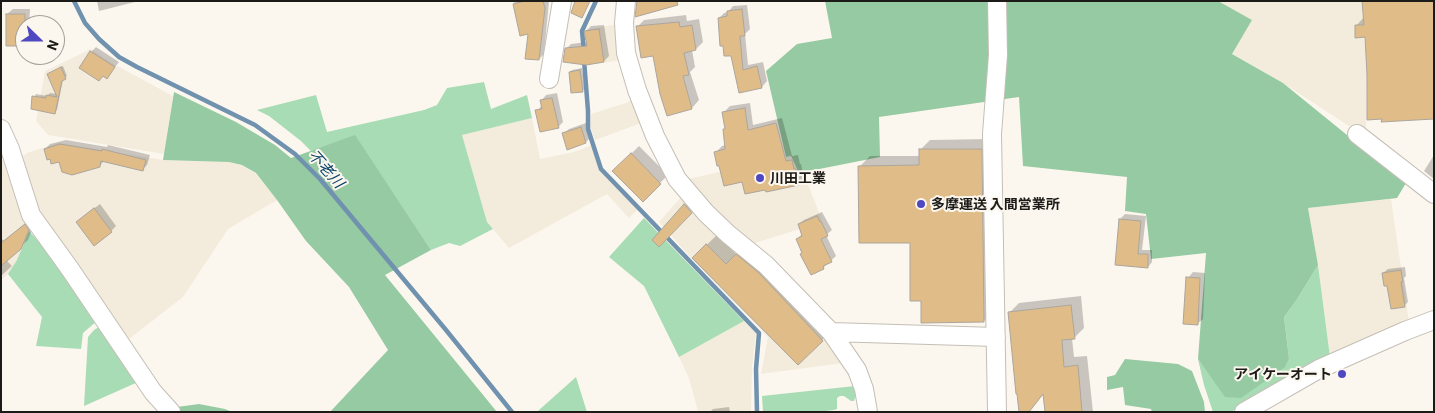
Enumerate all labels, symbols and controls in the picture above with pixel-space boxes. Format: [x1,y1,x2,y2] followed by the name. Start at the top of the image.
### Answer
[15,15,65,65] north arrow
[44,38,63,53] text: N
[304,146,348,192] water label: 不老川
[770,170,826,186] place label: 川田工業
[754,172,766,184] marker: 川田工業
[931,196,1060,212] place label: 多摩運送 入間営業所
[915,198,927,210] marker: 多摩運送 入間営業所
[1234,366,1332,382] place label: アイケーオート
[1336,368,1348,380] marker: アイケーオート

